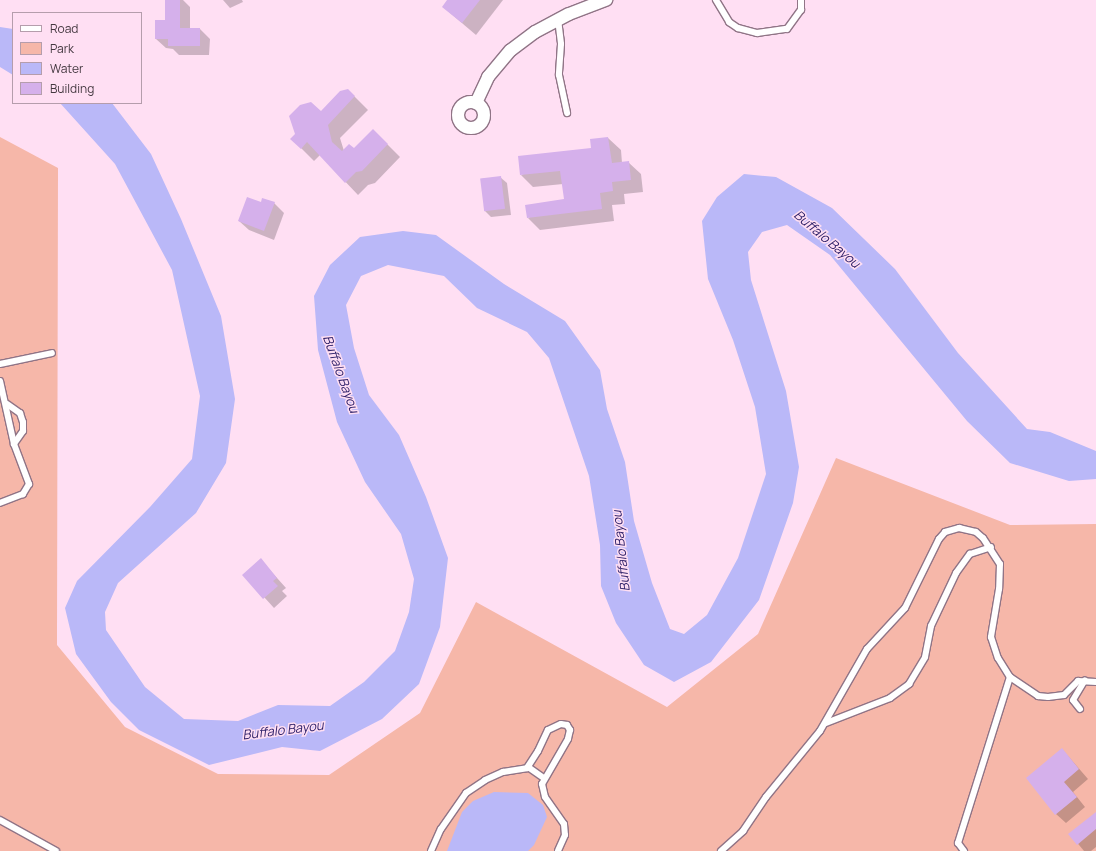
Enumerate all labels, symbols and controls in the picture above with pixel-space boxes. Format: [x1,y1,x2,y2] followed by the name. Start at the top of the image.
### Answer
[12,12,142,104] legend
[50,20,78,37] text: Road
[50,40,74,57] text: Park
[50,60,83,77] text: Water
[50,80,94,97] text: Building
[791,207,863,271] water label: Buffalo Bayou
[320,333,362,415] water label: Buffalo Bayou
[609,510,633,592] water label: Buffalo Bayou
[242,717,324,743] water label: Buffalo Bayou

